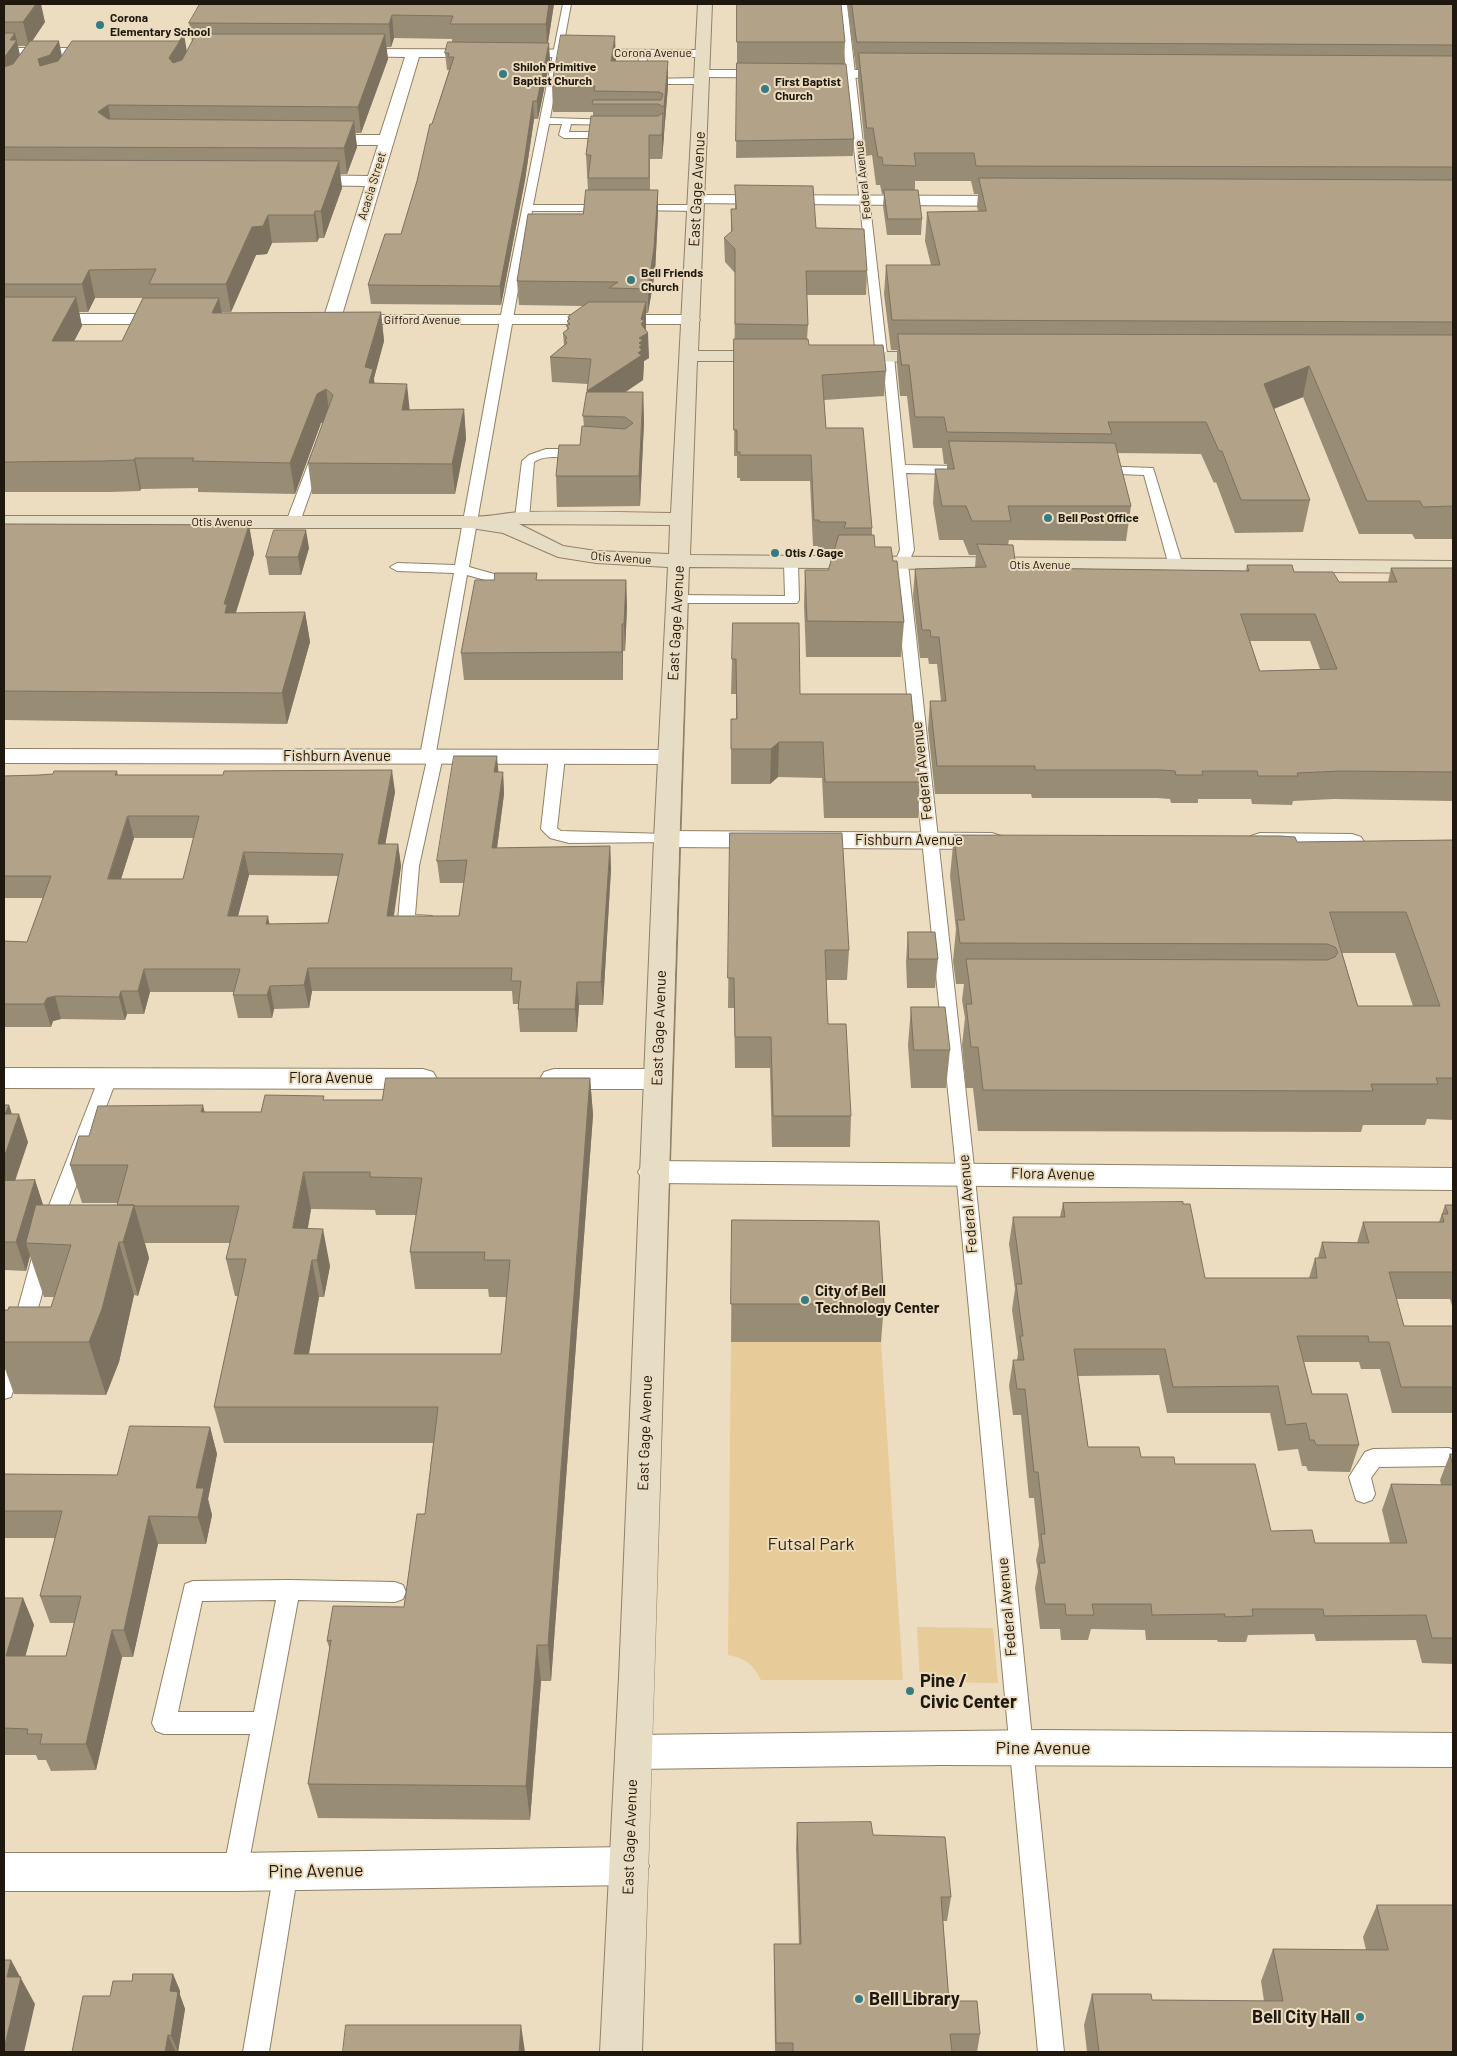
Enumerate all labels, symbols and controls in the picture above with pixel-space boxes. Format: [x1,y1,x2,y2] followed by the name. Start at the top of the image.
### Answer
[110,11,210,39] place label: Corona Elementary School
[94,19,106,31] marker: Corona Elementary School
[614,46,692,60] street label: Corona Avenue
[513,60,596,88] place label: Shiloh Primitive Baptist Church
[497,68,509,80] marker: Shiloh Primitive Baptist Church
[775,75,841,103] place label: First Baptist Church
[759,83,771,95] marker: First Baptist Church
[685,131,709,247] street label: East Gage Avenue
[852,140,874,220] street label: Federal Avenue
[355,150,389,222] street label: Acacia Street
[641,266,703,294] place label: Bell Friends Church
[625,274,637,286] marker: Bell Friends Church
[384,313,460,327] street label: Gifford Avenue
[1058,511,1139,525] place label: Bell Post Office
[1042,512,1054,524] marker: Bell Post Office
[191,515,253,529] street label: Otis Avenue
[785,546,843,560] place label: Otis / Gage
[769,547,781,559] marker: Otis / Gage
[590,549,652,567] street label: Otis Avenue
[1009,558,1071,572] street label: Otis Avenue
[664,565,688,681] street label: East Gage Avenue
[908,721,936,821] street label: Federal Avenue
[283,747,391,765] street label: Fishburn Avenue
[855,831,963,849] street label: Fishburn Avenue
[648,970,670,1086] street label: East Gage Avenue
[289,1069,373,1087] street label: Flora Avenue
[955,1154,981,1254] street label: Federal Avenue
[1011,1164,1095,1184] street label: Flora Avenue
[815,1282,939,1317] place label: City of Bell Technology Center
[799,1294,811,1306] marker: City of Bell Technology Center
[634,1375,656,1491] street label: East Gage Avenue
[767,1533,855,1555] park label: Futsal Park
[994,1557,1020,1657] street label: Federal Avenue
[920,1670,1017,1712] place label: Pine / Civic Center
[904,1685,916,1697] marker: Pine / Civic Center
[995,1737,1091,1759] street label: Pine Avenue
[619,1779,641,1895] street label: East Gage Avenue
[268,1859,364,1883] street label: Pine Avenue
[869,1988,960,2010] place label: Bell Library
[853,1993,865,2005] marker: Bell Library
[1252,2006,1350,2028] place label: Bell City Hall
[1354,2011,1366,2023] marker: Bell City Hall

